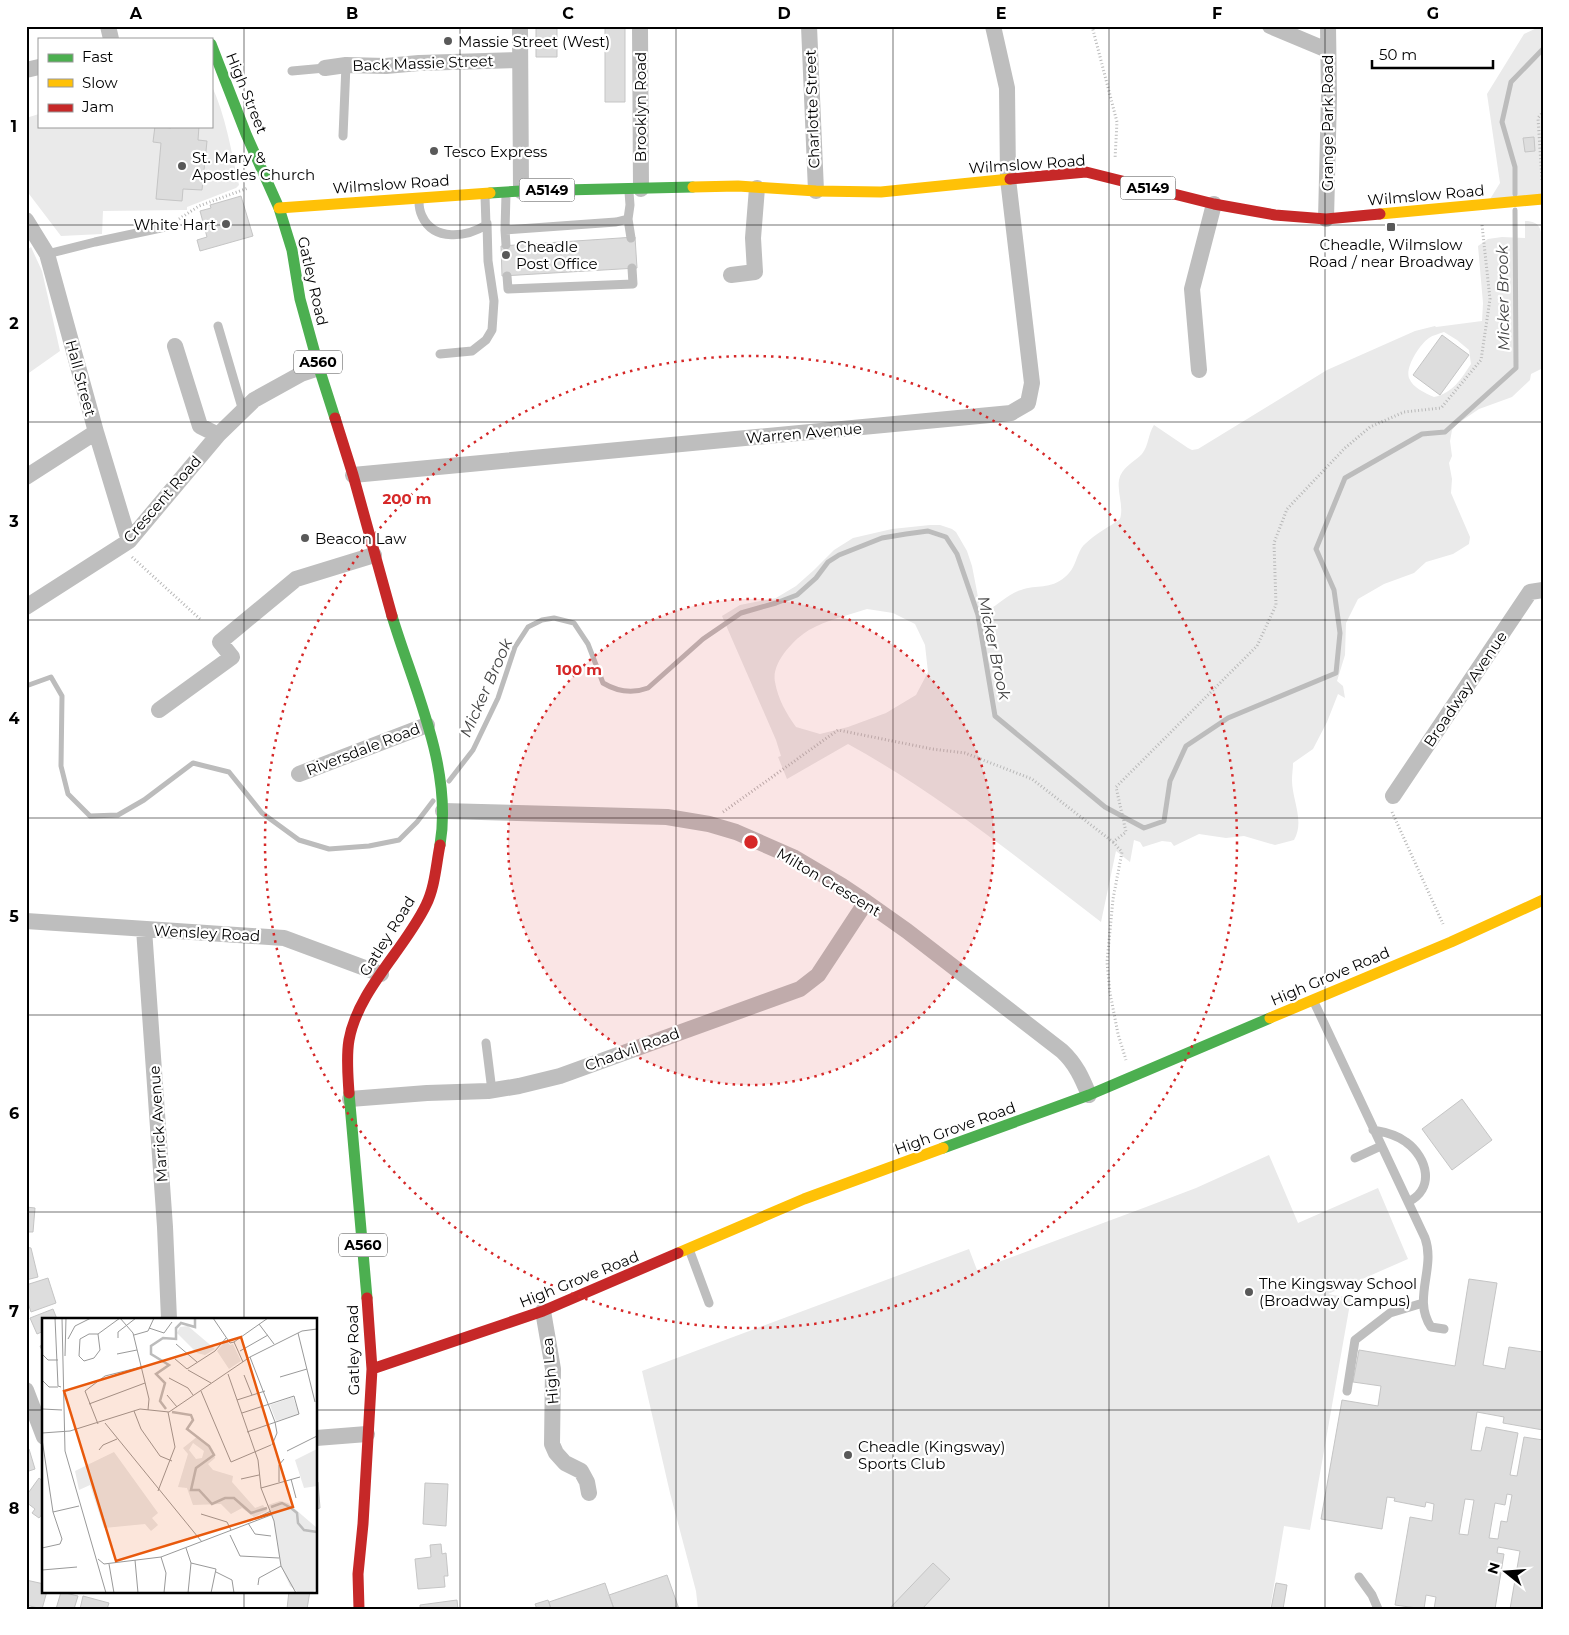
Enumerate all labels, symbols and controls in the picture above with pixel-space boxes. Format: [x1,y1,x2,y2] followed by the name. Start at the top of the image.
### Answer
[129,4,143,23] text: A
[346,4,358,23] text: B
[562,4,574,23] text: C
[777,4,791,23] text: D
[996,4,1006,23] text: E
[1212,4,1222,23] text: F
[1427,4,1439,23] text: G
[458,32,610,51] place label: Massie Street (West)
[442,35,454,47] marker: Massie Street (West)
[38,38,212,128] legend
[1372,38,1493,70] scale bar
[1379,45,1417,64] text: 50 m
[82,47,113,66] text: Fast
[800,49,824,169] street label: Charlotte Street
[222,50,272,136] street label: High Street
[352,51,494,75] street label: Back Massie Street
[631,52,650,162] street label: Brooklyn Road
[1318,55,1337,191] street label: Grange Park Road
[82,73,118,92] text: Slow
[81,97,114,116] text: Jam
[11,117,17,136] text: 1
[444,142,547,161] place label: Tesco Express
[428,145,440,157] marker: Tesco Express
[192,148,315,184] place label: St. Mary & Apostles Church
[968,150,1086,178] street label: Wilmslow Road
[176,160,188,172] marker: St. Mary & Apostles Church
[332,170,450,198] street label: Wilmslow Road
[1120,177,1176,200] road number: A5149
[520,178,574,202] road number: A5149
[1367,180,1485,210] street label: Wilmslow Road
[133,215,216,234] place label: White Hart
[220,218,232,230] marker: White Hart
[1385,221,1397,233] marker: Cheadle, Wilmslow Road / near Broadway
[294,235,332,327] street label: Gatley Road
[1309,235,1474,271] place label: Cheadle, Wilmslow Road / near Broadway
[516,237,598,273] place label: Cheadle Post Office
[1493,243,1513,351] water label: Micker Brook
[500,249,512,261] marker: Cheadle Post Office
[9,314,19,333] text: 2
[62,338,100,418] street label: Hall Street
[294,351,342,374] road number: A560
[745,418,863,448] street label: Warren Avenue
[119,451,205,547] street label: Crescent Road
[382,489,432,508] text: 200 m
[8,512,19,531] text: 3
[315,529,407,548] place label: Beacon Law
[299,532,311,544] marker: Beacon Law
[974,594,1015,703] water label: Micker Brook
[1419,627,1511,751] street label: Broadway Avenue
[456,634,517,740] water label: Micker Brook
[556,660,602,679] text: 100 m
[8,709,20,728] text: 4
[303,719,423,779] street label: Riversdale Road
[742,833,760,851] centre of rings
[774,843,884,921] street label: Milton Crescent
[355,892,419,980] street label: Gatley Road
[9,907,19,926] text: 5
[153,921,261,945] street label: Wensley Road
[1268,942,1392,1010] street label: High Grove Road
[582,1023,682,1075] street label: Chadvil Road
[144,1065,172,1183] street label: Marrick Avenue
[892,1097,1018,1159] street label: High Grove Road
[9,1104,19,1123] text: 6
[339,1234,387,1256] road number: A560
[516,1246,642,1312] street label: High Grove Road
[1259,1274,1417,1310] place label: The Kingsway School (Broadway Campus)
[1243,1286,1255,1298] marker: The Kingsway School (Broadway Campus)
[9,1302,19,1321] text: 7
[343,1304,363,1396] street label: Gatley Road
[42,1318,318,1592] inset map
[538,1337,562,1405] street label: High Lea
[858,1437,1005,1473] place label: Cheadle (Kingsway) Sports Club
[842,1449,854,1461] marker: Cheadle (Kingsway) Sports Club
[9,1499,19,1518] text: 8
[1482,1548,1532,1598] north arrow
[1483,1560,1504,1576] text: N

